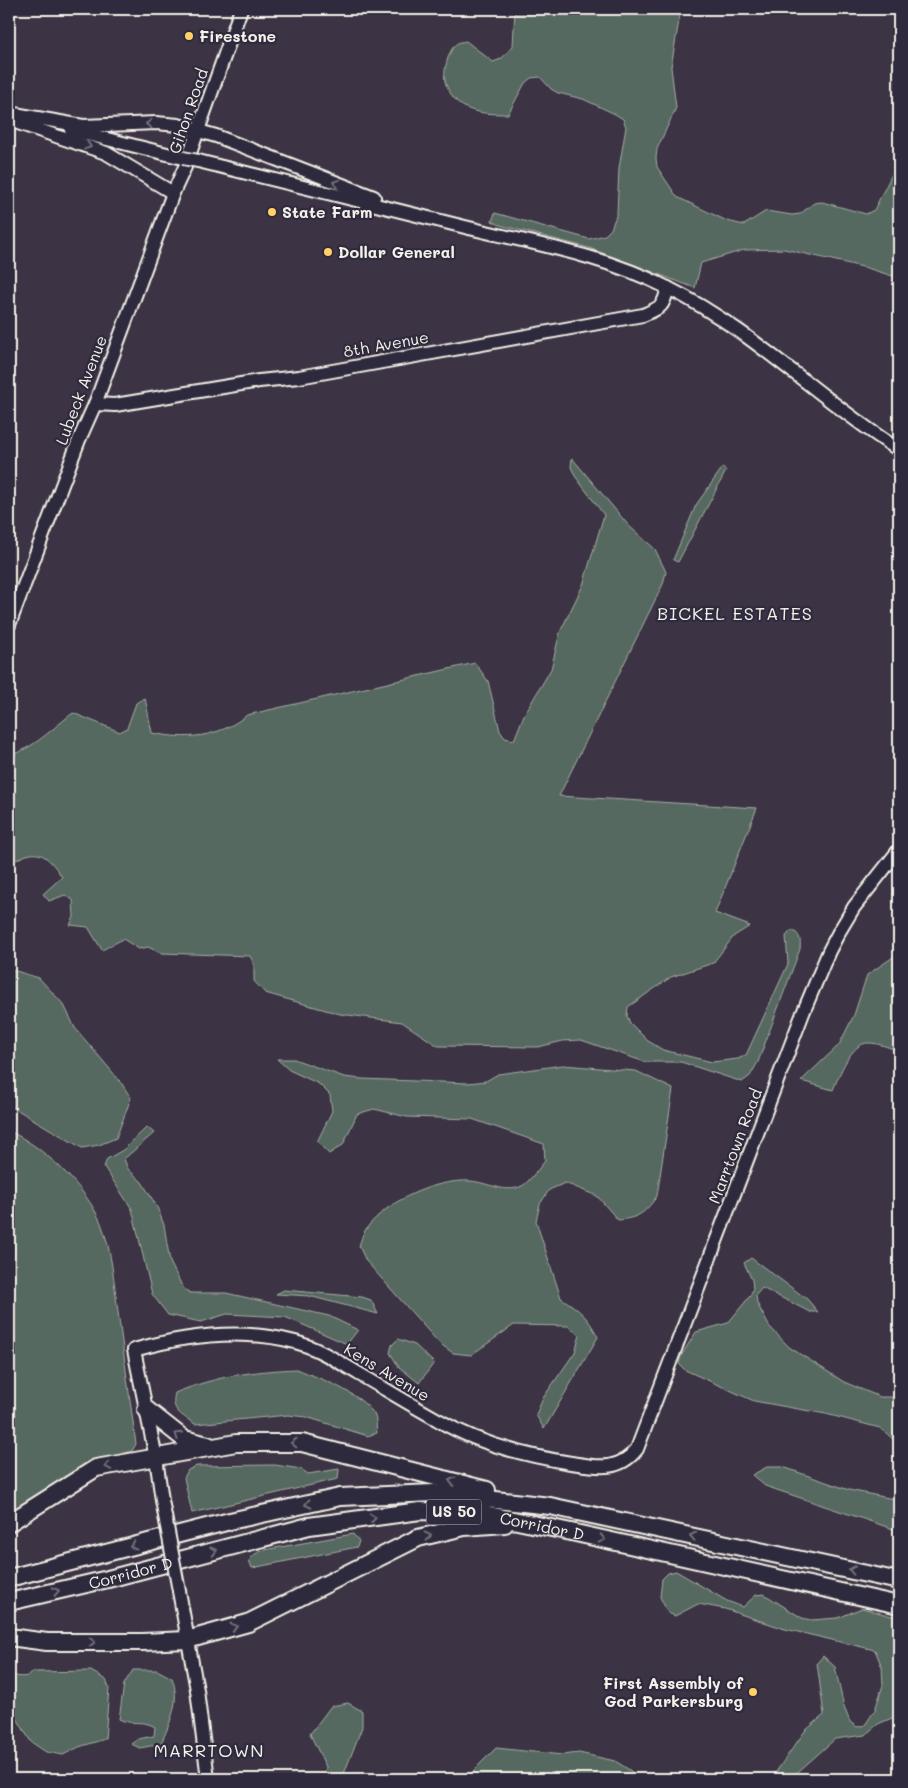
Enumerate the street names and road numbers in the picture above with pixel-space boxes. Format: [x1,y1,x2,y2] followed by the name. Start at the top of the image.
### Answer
[163,65,212,156] street label: Gihon Road
[342,326,430,361] street label: 8th Avenue
[50,332,111,448] street label: Lubeck Avenue
[703,1085,766,1206] street label: Marrtown Road
[340,1338,434,1405] street label: Kens Avenue
[426,1500,482,1524] road number: US 50
[498,1507,586,1545] street label: Corridor D
[86,1551,175,1593] street label: Corridor D

